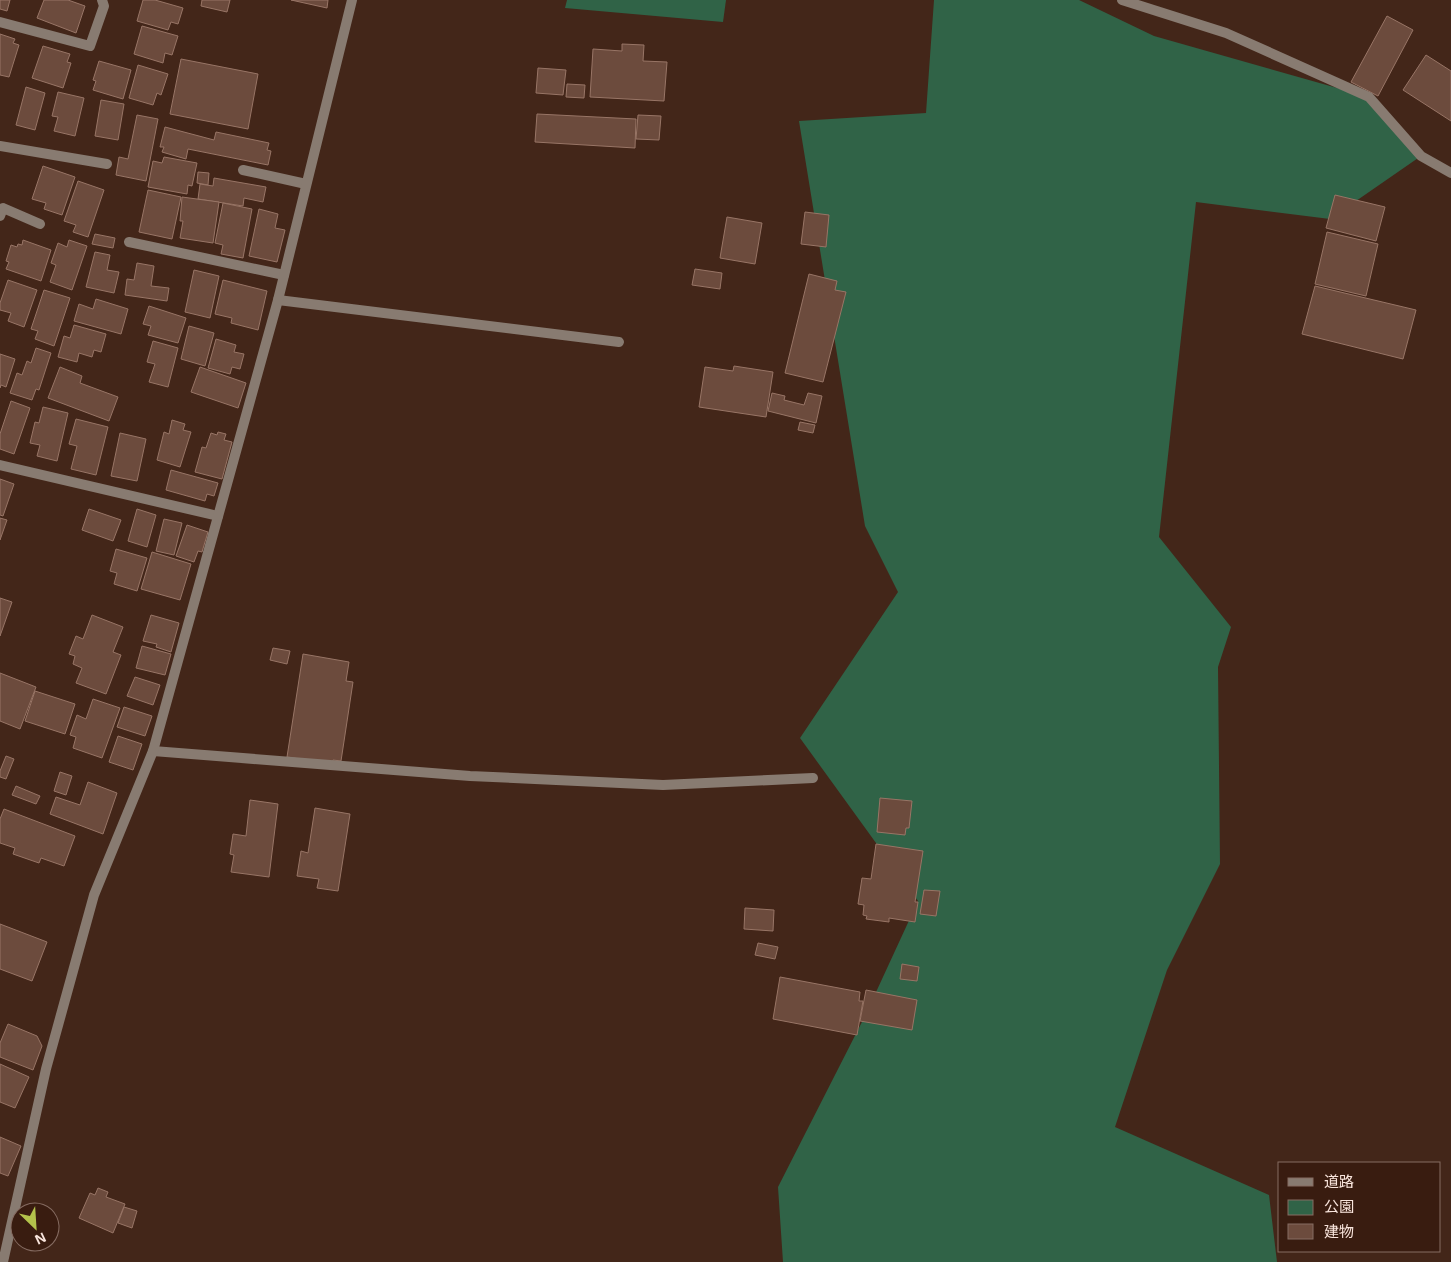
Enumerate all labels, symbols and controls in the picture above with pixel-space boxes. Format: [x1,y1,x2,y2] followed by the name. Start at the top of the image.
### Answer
[1278,1162,1441,1252] legend
[1324,1173,1354,1190] text: 道路
[1324,1198,1354,1215] text: 公園
[10,1202,60,1252] north arrow
[1324,1223,1354,1240] text: 建物
[33,1229,48,1248] text: N

